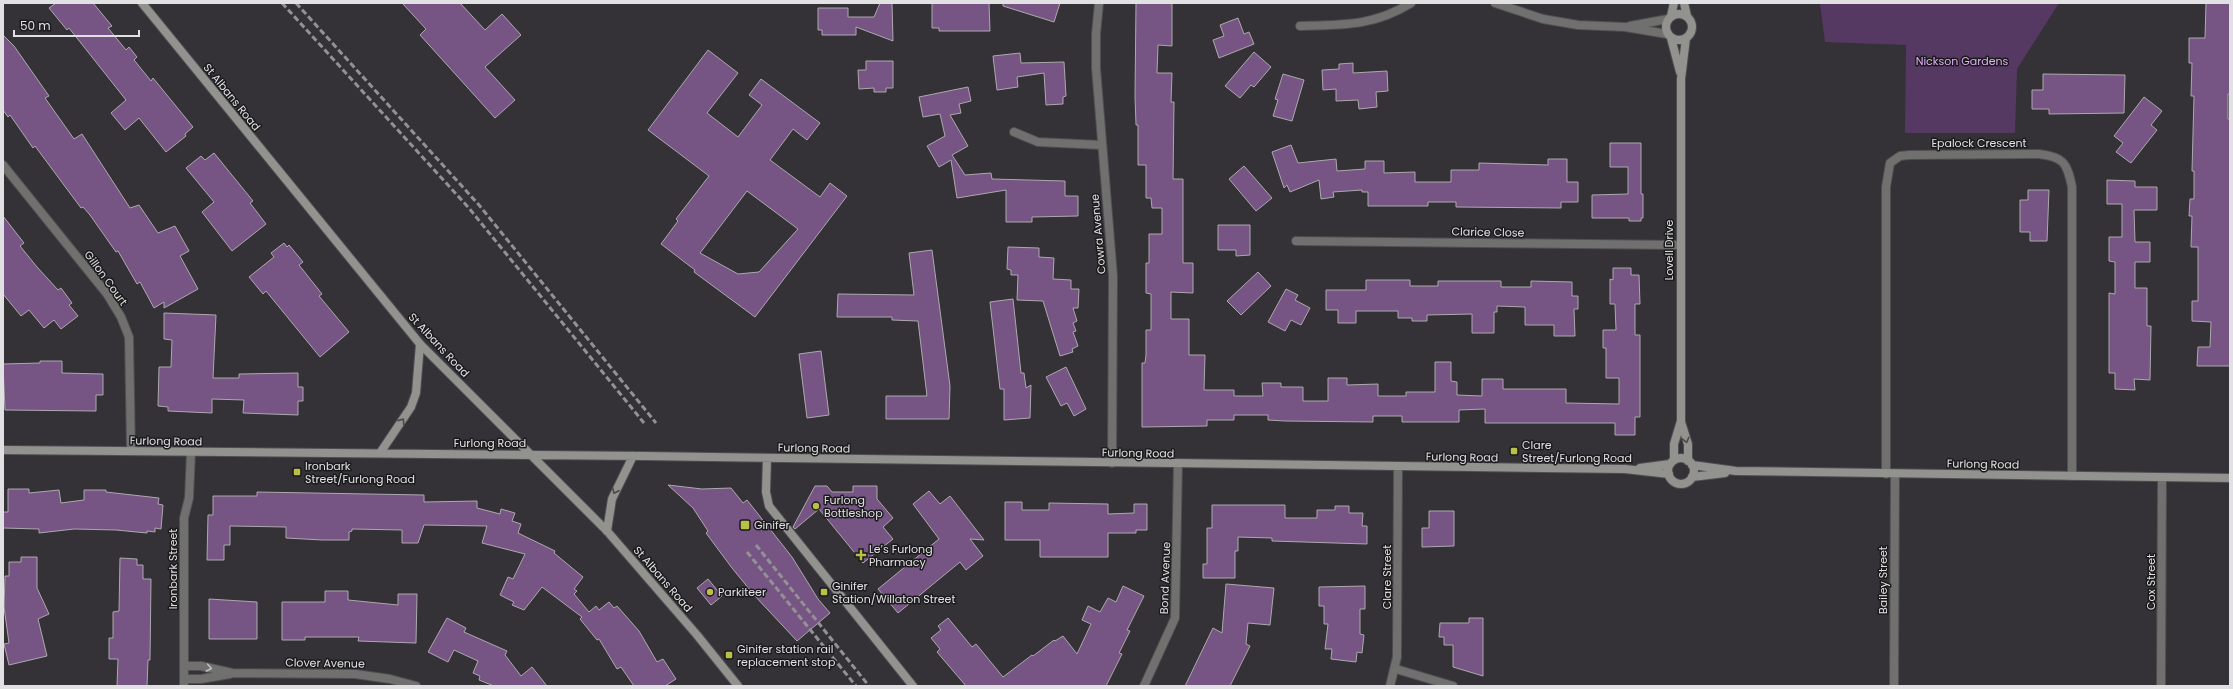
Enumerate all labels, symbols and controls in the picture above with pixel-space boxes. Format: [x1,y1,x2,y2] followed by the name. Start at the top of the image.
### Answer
[14,12,139,38] scale bar
[20,17,51,34] text: 50 m
[1916,53,2009,69] park label: Nickson Gardens
[200,60,264,134] street label: St Albans Road
[1931,135,2027,151] street label: Epalock Crescent
[1087,193,1109,275] street label: Cowra Avenue
[1661,219,1677,280] street label: Lovell Drive
[1452,223,1525,241] street label: Clarice Close
[81,247,131,309] street label: Gillon Court
[405,309,473,381] street label: St Albans Road
[397,418,405,425] one-way arrow
[130,432,202,450] street label: Furlong Road
[454,435,526,451] street label: Furlong Road
[1522,437,1632,466] place label: Clare Street/Furlong Road
[1682,437,1690,444] one-way arrow
[778,439,850,457] street label: Furlong Road
[1102,444,1174,462] street label: Furlong Road
[1509,446,1519,456] marker: Clare Street/Furlong Road
[1426,448,1498,466] street label: Furlong Road
[1947,455,2019,473] street label: Furlong Road
[305,458,415,487] place label: Ironbark Street/Furlong Road
[292,467,302,477] marker: Ironbark Street/Furlong Road
[612,486,620,494] one-way arrow
[824,492,883,521] place label: Furlong Bottleshop
[811,501,821,511] marker: Furlong Bottleshop
[754,517,790,533] place label: Ginifer
[739,519,751,531] marker: Ginifer
[165,529,181,609] street label: Ironbark Street
[869,541,933,570] place label: Le’s Furlong Pharmacy
[1156,541,1174,615] street label: Bond Avenue
[630,543,696,615] street label: St Albans Road
[1379,545,1395,609] street label: Clare Street
[1875,546,1891,614] street label: Bailey Street
[856,550,866,560] marker: Le’s Furlong Pharmacy
[2143,554,2159,610] street label: Cox Street
[832,578,955,607] place label: Ginifer Station/Willaton Street
[718,584,766,600] place label: Parkiteer
[705,587,715,597] marker: Parkiteer
[819,587,829,597] marker: Ginifer Station/Willaton Street
[737,641,835,670] place label: Ginifer station rail replacement stop
[724,650,734,660] marker: Ginifer station rail replacement stop
[285,654,365,672] street label: Clover Avenue
[205,663,212,671] one-way arrow

